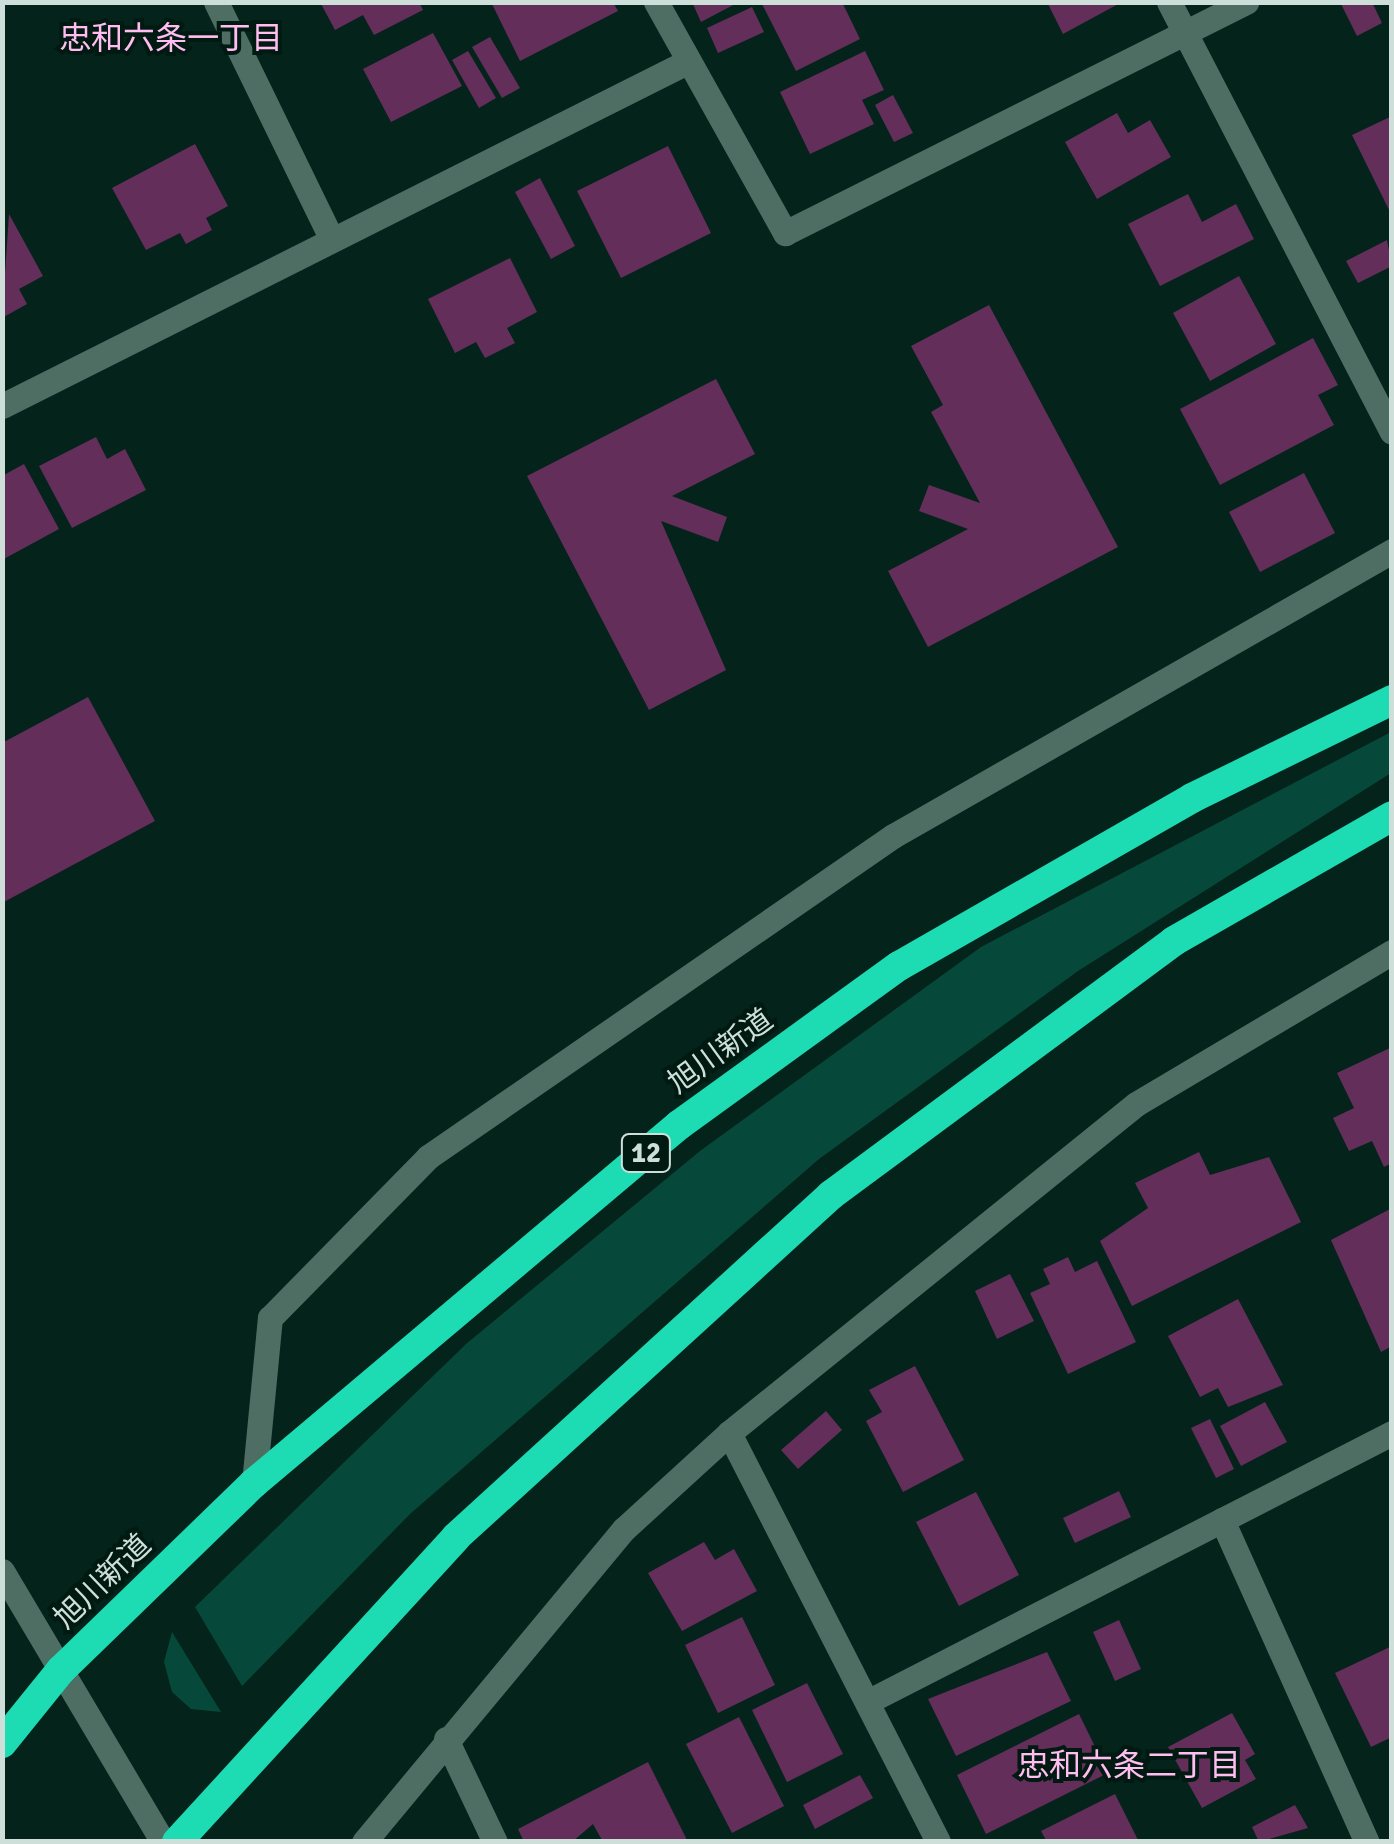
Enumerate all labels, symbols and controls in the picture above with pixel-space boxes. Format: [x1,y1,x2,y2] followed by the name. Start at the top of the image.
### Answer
[59,20,283,58] district label: 忠和六条一丁目
[662,1002,780,1102] street label: 旭川新道
[618,1130,674,1176] road number: 12
[47,1527,159,1637] street label: 旭川新道
[1017,1747,1241,1785] district label: 忠和六条二丁目

